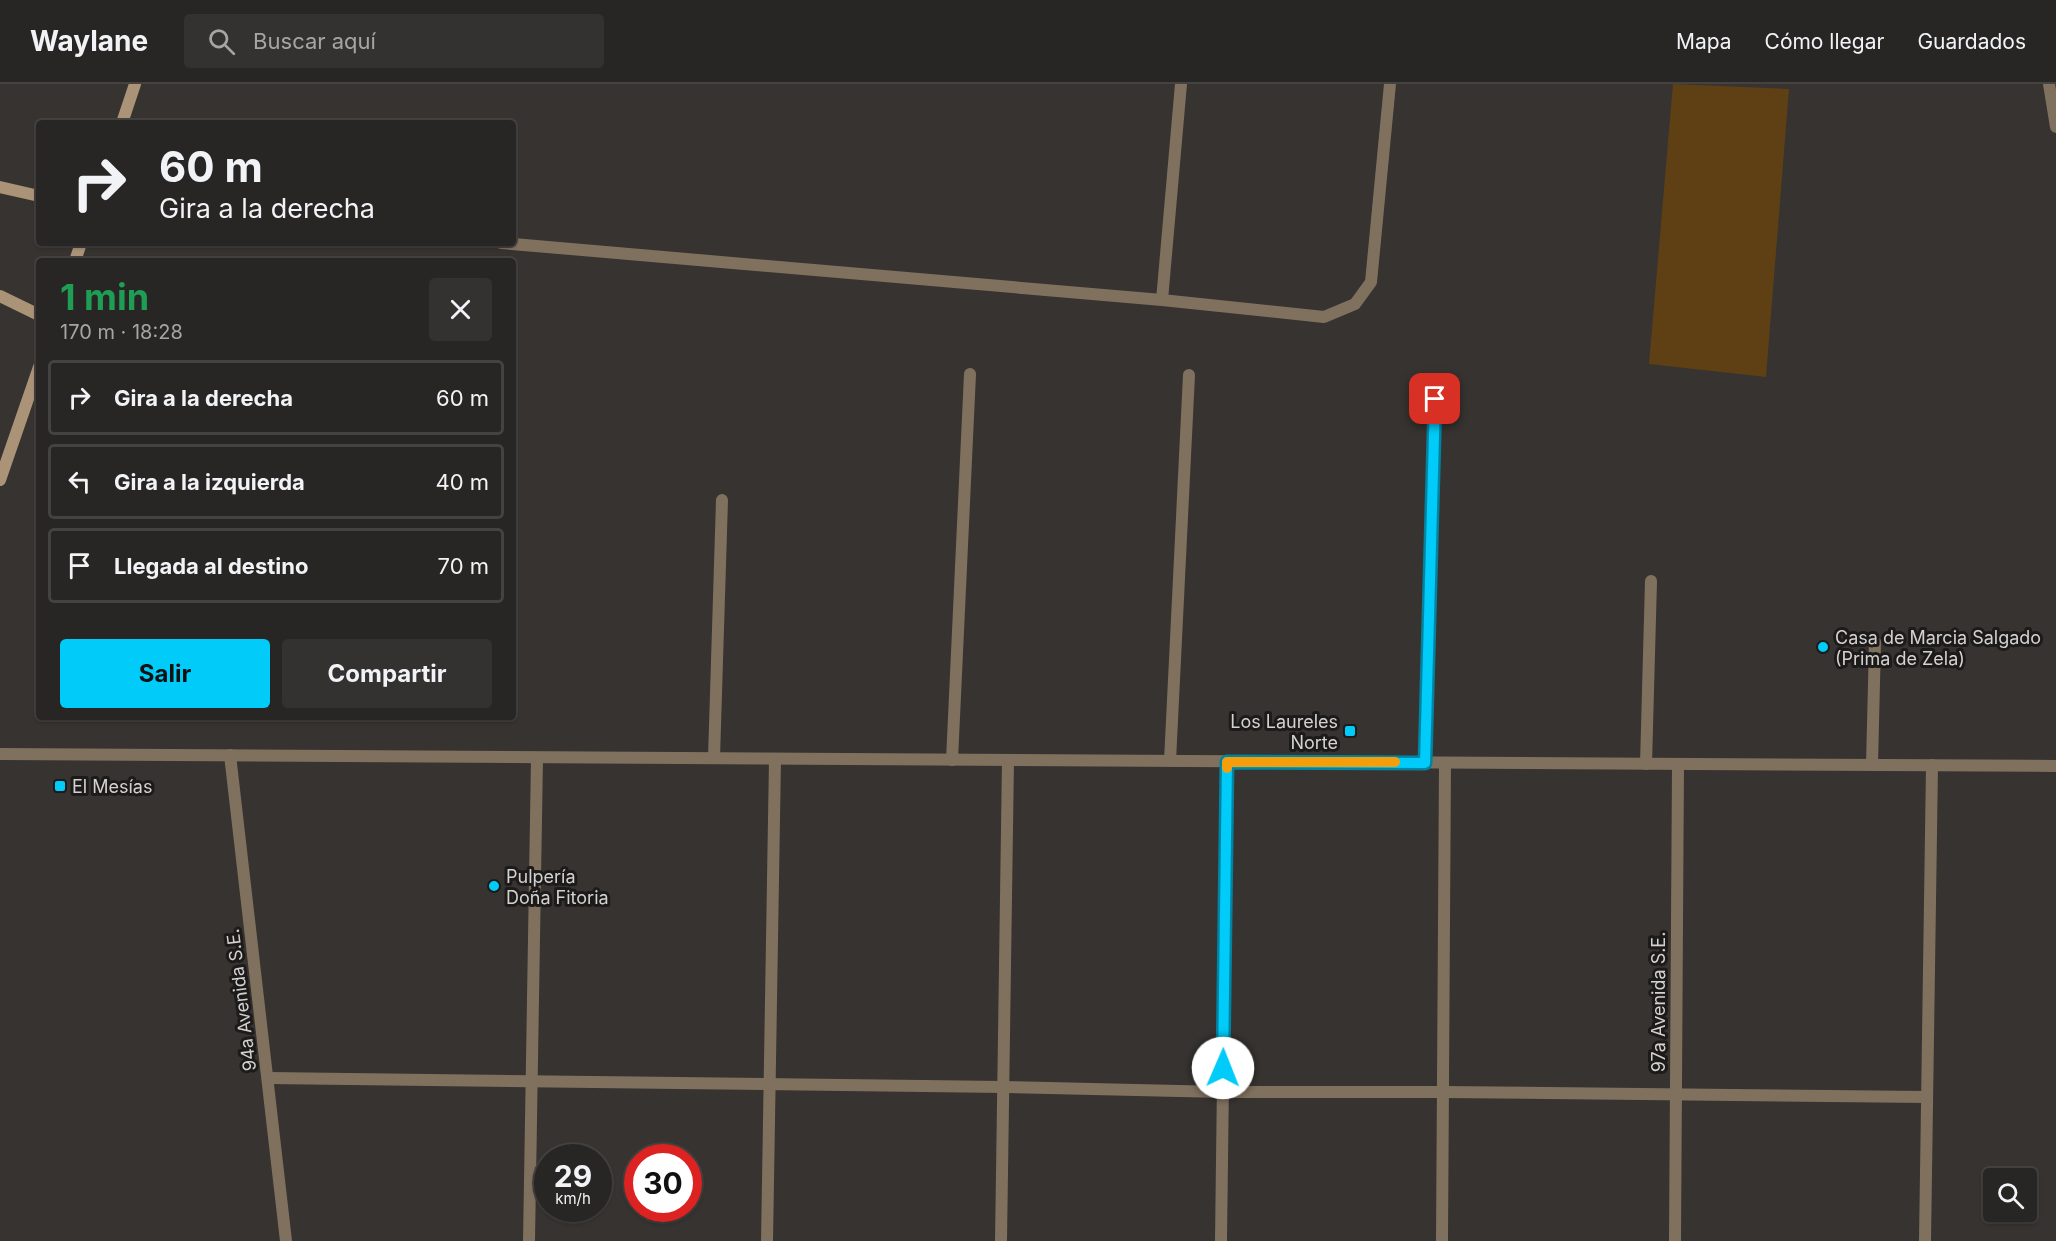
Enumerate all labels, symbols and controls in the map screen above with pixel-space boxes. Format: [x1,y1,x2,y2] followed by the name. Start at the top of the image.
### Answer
[184,14,604,68] search box
[30,24,148,58] text: Waylane
[205,25,238,58] icon: search
[253,28,376,54] text: Buscar aquí
[1676,29,1732,54] text: Mapa
[1765,29,1884,54] text: Cómo llegar
[1917,29,2026,54] text: Guardados
[159,141,263,192] text: 60 m
[60,144,138,222] icon: right
[159,192,375,225] text: Gira a la derecha
[60,275,149,319] text: 1 min
[429,278,492,341] button: close
[60,320,183,344] text: 170 m · 18:28
[1409,373,1460,424] pin
[63,381,96,414] icon: right
[1418,382,1451,415] icon: arrive
[114,385,293,411] text: Gira a la derecha
[436,385,489,411] text: 60 m
[63,465,96,498] icon: left
[114,469,305,495] text: Gira a la izquierda
[435,469,489,495] text: 40 m
[63,549,96,582] icon: arrive
[114,553,308,579] text: Llegada al destino
[438,553,489,579] text: 70 m
[1835,627,2041,669] place label: Casa de Marcia Salgado (Prima de Zela)
[60,639,270,708] button: Salir
[282,639,492,708] button: Compartir
[1816,640,1830,654] marker: Casa de Marcia Salgado (Prima de Zela)
[1230,711,1338,753] place label: Los Laureles Norte
[1343,724,1357,738] marker: Los Laureles Norte
[72,776,152,797] place label: El Mesías
[53,779,67,793] marker: El Mesías
[506,866,609,908] place label: Pulpería Doña Fitoria
[487,879,501,893] marker: Pulpería Doña Fitoria
[222,928,260,1072] street label: 94a Avenida S.E.
[1648,932,1669,1072] street label: 97a Avenida S.E.
[1191,1036,1255,1100] position arrow
[624,1144,702,1222] speed limit sign: 30
[554,1158,592,1194] text: 29
[1983,1168,2037,1222] map controls
[1983,1168,2037,1222] button: search
[555,1189,591,1208] text: km/h

